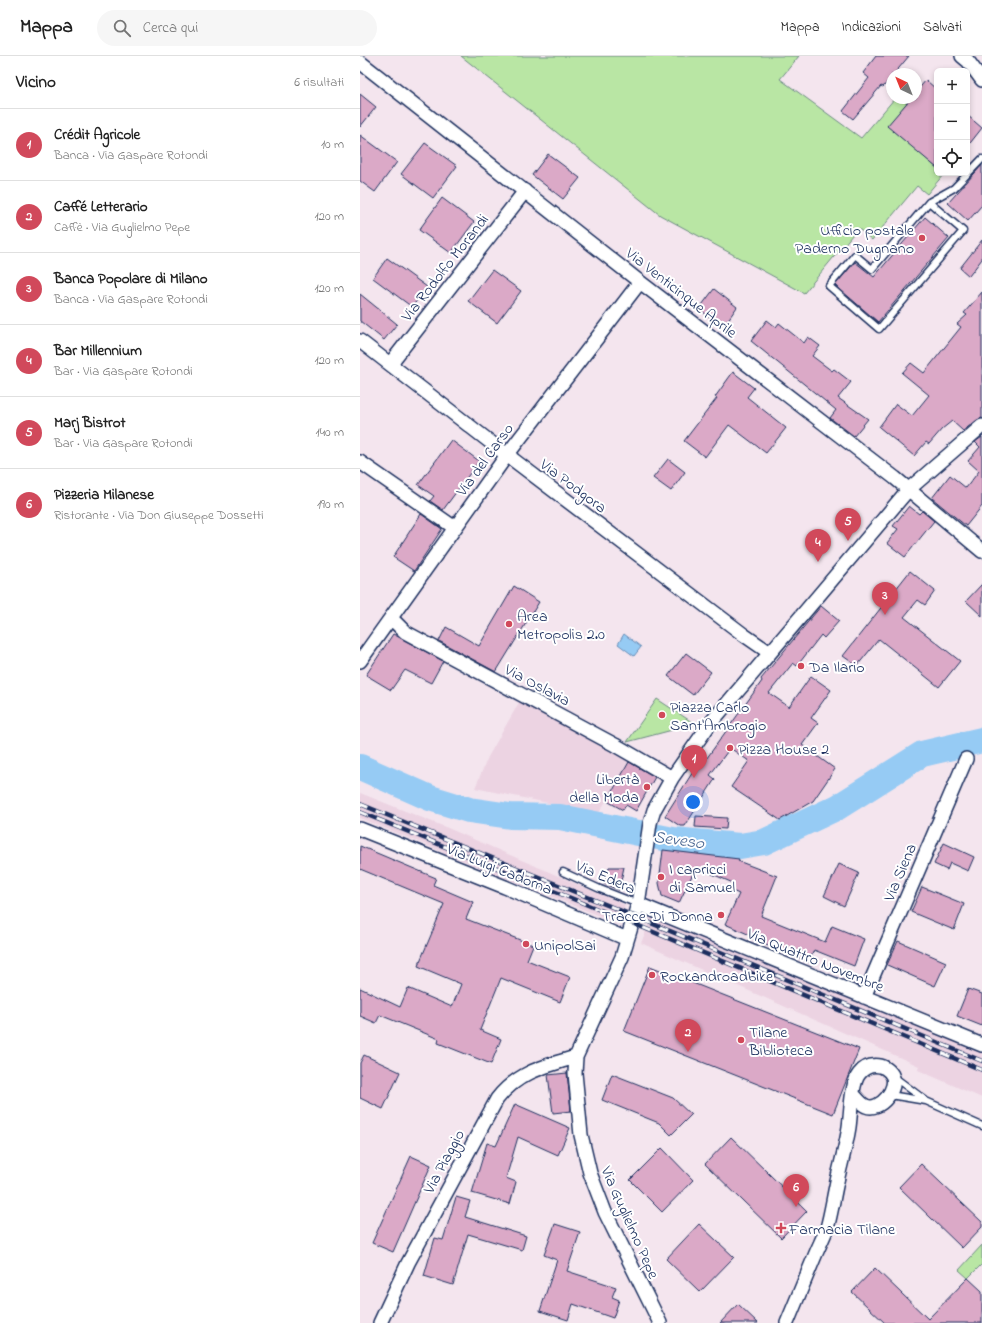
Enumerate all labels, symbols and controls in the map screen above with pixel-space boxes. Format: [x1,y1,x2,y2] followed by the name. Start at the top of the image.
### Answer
[97,10,377,46] search box
[20,14,73,41] text: Mappa
[111,17,133,39] icon: search
[143,17,198,39] text: Cerca qui
[781,17,819,38] text: Mappa
[841,17,901,38] text: Indicazioni
[923,17,962,38] text: Salvati
[886,68,922,104] north arrow
[934,68,970,176] map controls
[934,68,970,104] button: +
[16,70,56,95] text: Vicino
[294,73,344,92] text: 6 risultati
[934,104,970,140] button: −
[54,124,140,146] text: Crédit Agricole
[27,135,31,154] text: 1
[321,135,344,154] text: 10 m
[934,140,970,176] button: locate
[54,146,208,165] text: Banca · Via Gaspare Rotondi
[54,196,148,218] text: Caffé Letterario
[26,207,32,226] text: 2
[314,207,344,226] text: 120 m
[395,209,495,328] street label: Via Rodolfo Morandi
[54,218,190,237] text: Caffè · Via Guglielmo Pepe
[795,219,915,261] place label: Ufficio postale Paderno Dugnano
[917,233,927,243] marker: Ufficio postale Paderno Dugnano
[619,242,742,345] street label: Via Venticinque Aprile
[54,268,207,290] text: Banca Popolare di Milano
[26,279,32,298] text: 3
[314,279,344,298] text: 120 m
[54,290,208,309] text: Banca · Via Gaspare Rotondi
[54,340,142,362] text: Bar Millennium
[26,351,32,370] text: 4
[314,351,344,370] text: 120 m
[54,362,193,381] text: Bar · Via Gaspare Rotondi
[54,412,126,434] text: Marj Bistrot
[450,419,520,503] street label: Via del Carso
[25,423,33,442] text: 5
[316,423,344,442] text: 140 m
[54,434,193,453] text: Bar · Via Gaspare Rotondi
[533,453,611,520] street label: Via Podgora
[54,484,154,506] text: Pizzeria Milanese
[26,495,32,514] text: 6
[317,495,344,514] text: 190 m
[54,506,264,525] text: Ristorante · Via Don Giuseppe Dossetti
[835,508,861,541] pin: 5
[805,529,831,562] pin: 4
[872,582,898,615] pin: 3
[517,605,605,647] place label: Area Metropolis 2.0
[504,619,514,629] marker: Area Metropolis 2.0
[808,656,865,680] place label: Da Ilario
[499,658,574,713] street label: Via Oslavia
[796,661,806,671] marker: Da Ilario
[670,696,766,738] place label: Piazza Carlo Sant'Ambrogio
[657,710,667,720] marker: Piazza Carlo Sant'Ambrogio
[738,738,829,762] place label: Pizza House 2
[725,743,735,753] marker: Pizza House 2
[681,745,707,778] pin: 1
[569,768,639,810] place label: Libertà della Moda
[642,782,652,792] marker: Libertà della Moda
[683,792,703,812] your location
[652,825,707,857] water label: Seveso
[442,837,556,902] street label: Via Luigi Cadorna
[878,840,924,906] street label: Via Siena
[570,854,639,901] street label: Via Edera
[669,858,735,900] place label: I capricci di Samuel
[656,872,666,882] marker: I capricci di Samuel
[602,905,713,929] place label: Tracce Di Donna
[716,910,726,920] marker: Tracce Di Donna
[742,922,888,1000] street label: Via Quattro Novembre
[534,934,596,958] place label: UnipolSai
[521,939,531,949] marker: UnipolSai
[660,965,774,989] place label: Rockandroadbike
[647,970,657,980] marker: Rockandroadbike
[675,1019,701,1052] pin: 2
[748,1021,813,1063] place label: Tilane Biblioteca
[736,1035,746,1045] marker: Tilane Biblioteca
[417,1126,472,1199] street label: Via Piaggio
[593,1162,665,1284] street label: Via Guglielmo Pepe
[783,1174,809,1207] pin: 6
[788,1218,896,1242] place label: Farmacia Tilane
[776,1223,786,1233] marker: Farmacia Tilane

